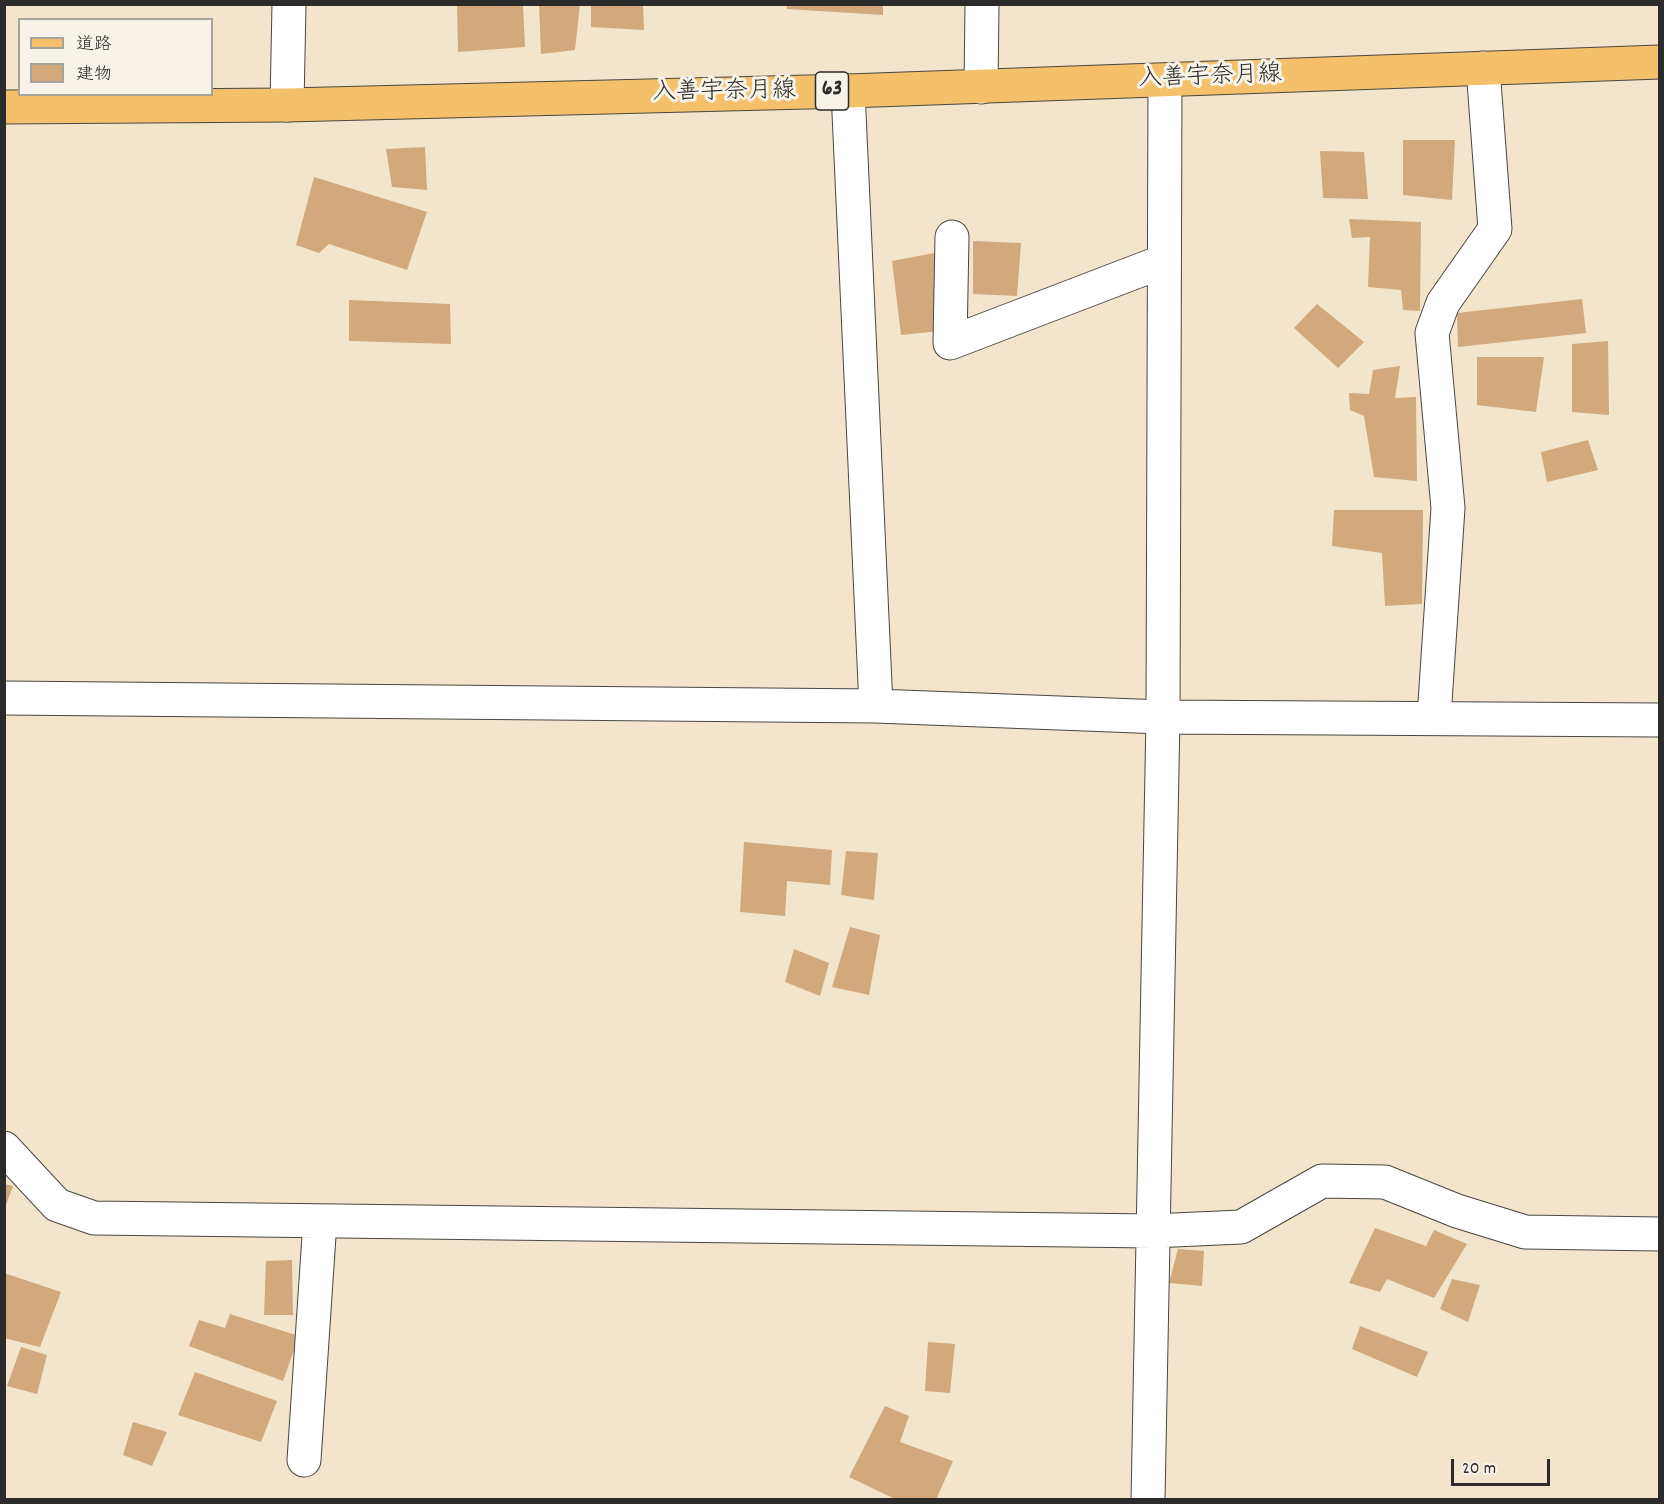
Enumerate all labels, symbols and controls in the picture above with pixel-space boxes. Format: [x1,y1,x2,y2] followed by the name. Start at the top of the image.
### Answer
[18,18,213,96] legend
[76,33,112,58] text: 道路
[1138,62,1282,96] street label: 入善宇奈月線
[76,63,112,88] text: 建物
[816,72,848,110] road number: 63
[652,78,796,110] street label: 入善宇奈月線
[1454,1447,1553,1485] scale bar
[1462,1457,1496,1482] text: 20 m

